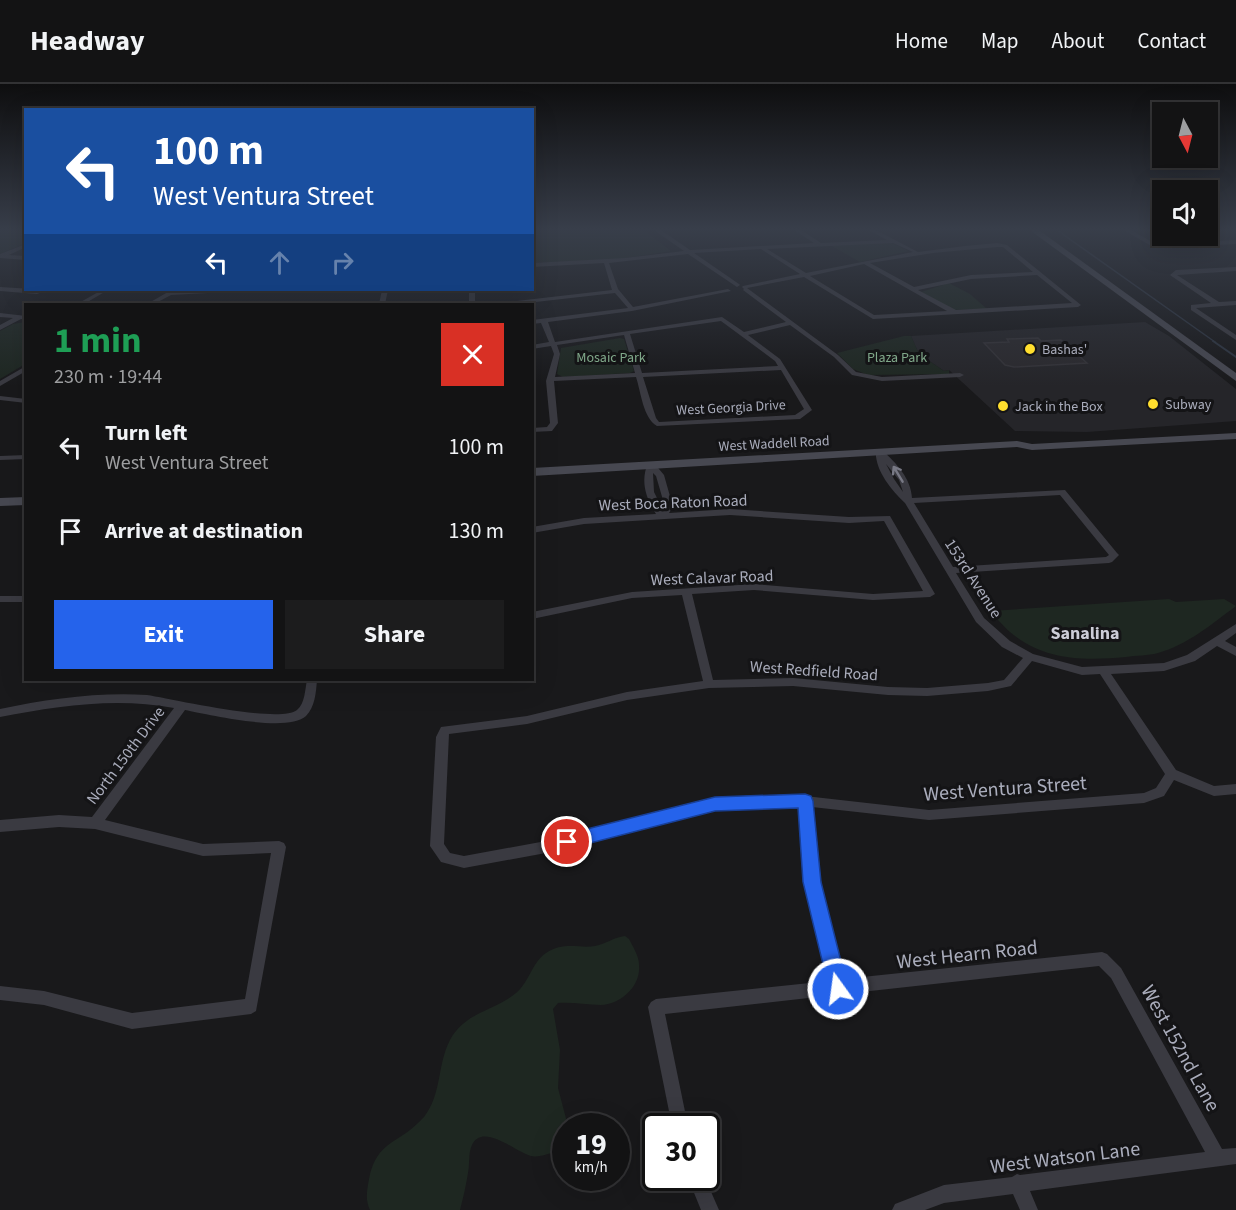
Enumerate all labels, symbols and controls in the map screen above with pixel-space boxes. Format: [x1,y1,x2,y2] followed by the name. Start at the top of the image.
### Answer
[30,21,145,61] text: Headway
[895,26,948,56] text: Home
[981,26,1019,56] text: Map
[1052,26,1104,56] text: About
[1137,26,1206,56] text: Contact
[1152,102,1218,168] north arrow
[1152,102,1218,246] map controls
[153,121,264,181] text: 100 m
[54,132,132,210] icon: left
[153,177,374,216] text: West Ventura Street
[1152,180,1218,246] button: sound
[200,246,233,279] icon: left
[263,246,296,279] icon: ahead
[326,246,359,279] icon: right
[54,315,142,366] text: 1 min
[441,323,504,386] button: close
[1042,340,1087,360] place label: Bashas'
[1023,342,1037,356] marker: Bashas'
[576,348,646,368] park label: Mosaic Park
[867,348,927,368] park label: Plaza Park
[54,363,162,391] text: 230 m · 19:44
[676,395,786,421] street label: West Georgia Drive
[1165,395,1212,415] place label: Subway
[1015,397,1103,417] place label: Jack in the Box
[1146,397,1160,411] marker: Subway
[996,399,1010,413] marker: Jack in the Box
[105,417,187,449] text: Turn left
[54,431,87,464] icon: left
[449,431,504,463] text: 100 m
[718,431,830,457] street label: West Waddell Road
[105,449,269,477] text: West Ventura Street
[892,466,904,483] one-way arrow
[598,489,748,517] street label: West Boca Raton Road
[54,515,87,548] icon: arrive
[105,515,303,547] text: Arrive at destination
[449,515,504,547] text: 130 m
[939,535,1007,623] street label: 153rd Avenue
[650,565,774,591] street label: West Calavar Road
[54,600,273,669] button: Exit
[285,600,504,669] button: Share
[1050,621,1120,646] district label: Sanalina
[749,656,879,686] street label: West Redfield Road
[82,702,170,809] street label: North 150th Drive
[923,769,1088,809] street label: West Ventura Street
[541,816,592,867] pin
[550,825,583,858] icon: arrive
[895,934,1039,976] street label: West Hearn Road
[806,957,870,1021] position arrow
[1134,980,1227,1117] street label: West 152nd Lane
[642,1113,720,1191] speed limit sign: 30
[575,1123,607,1166] text: 19
[988,1135,1142,1181] street label: West Watson Lane
[574,1157,608,1178] text: km/h

